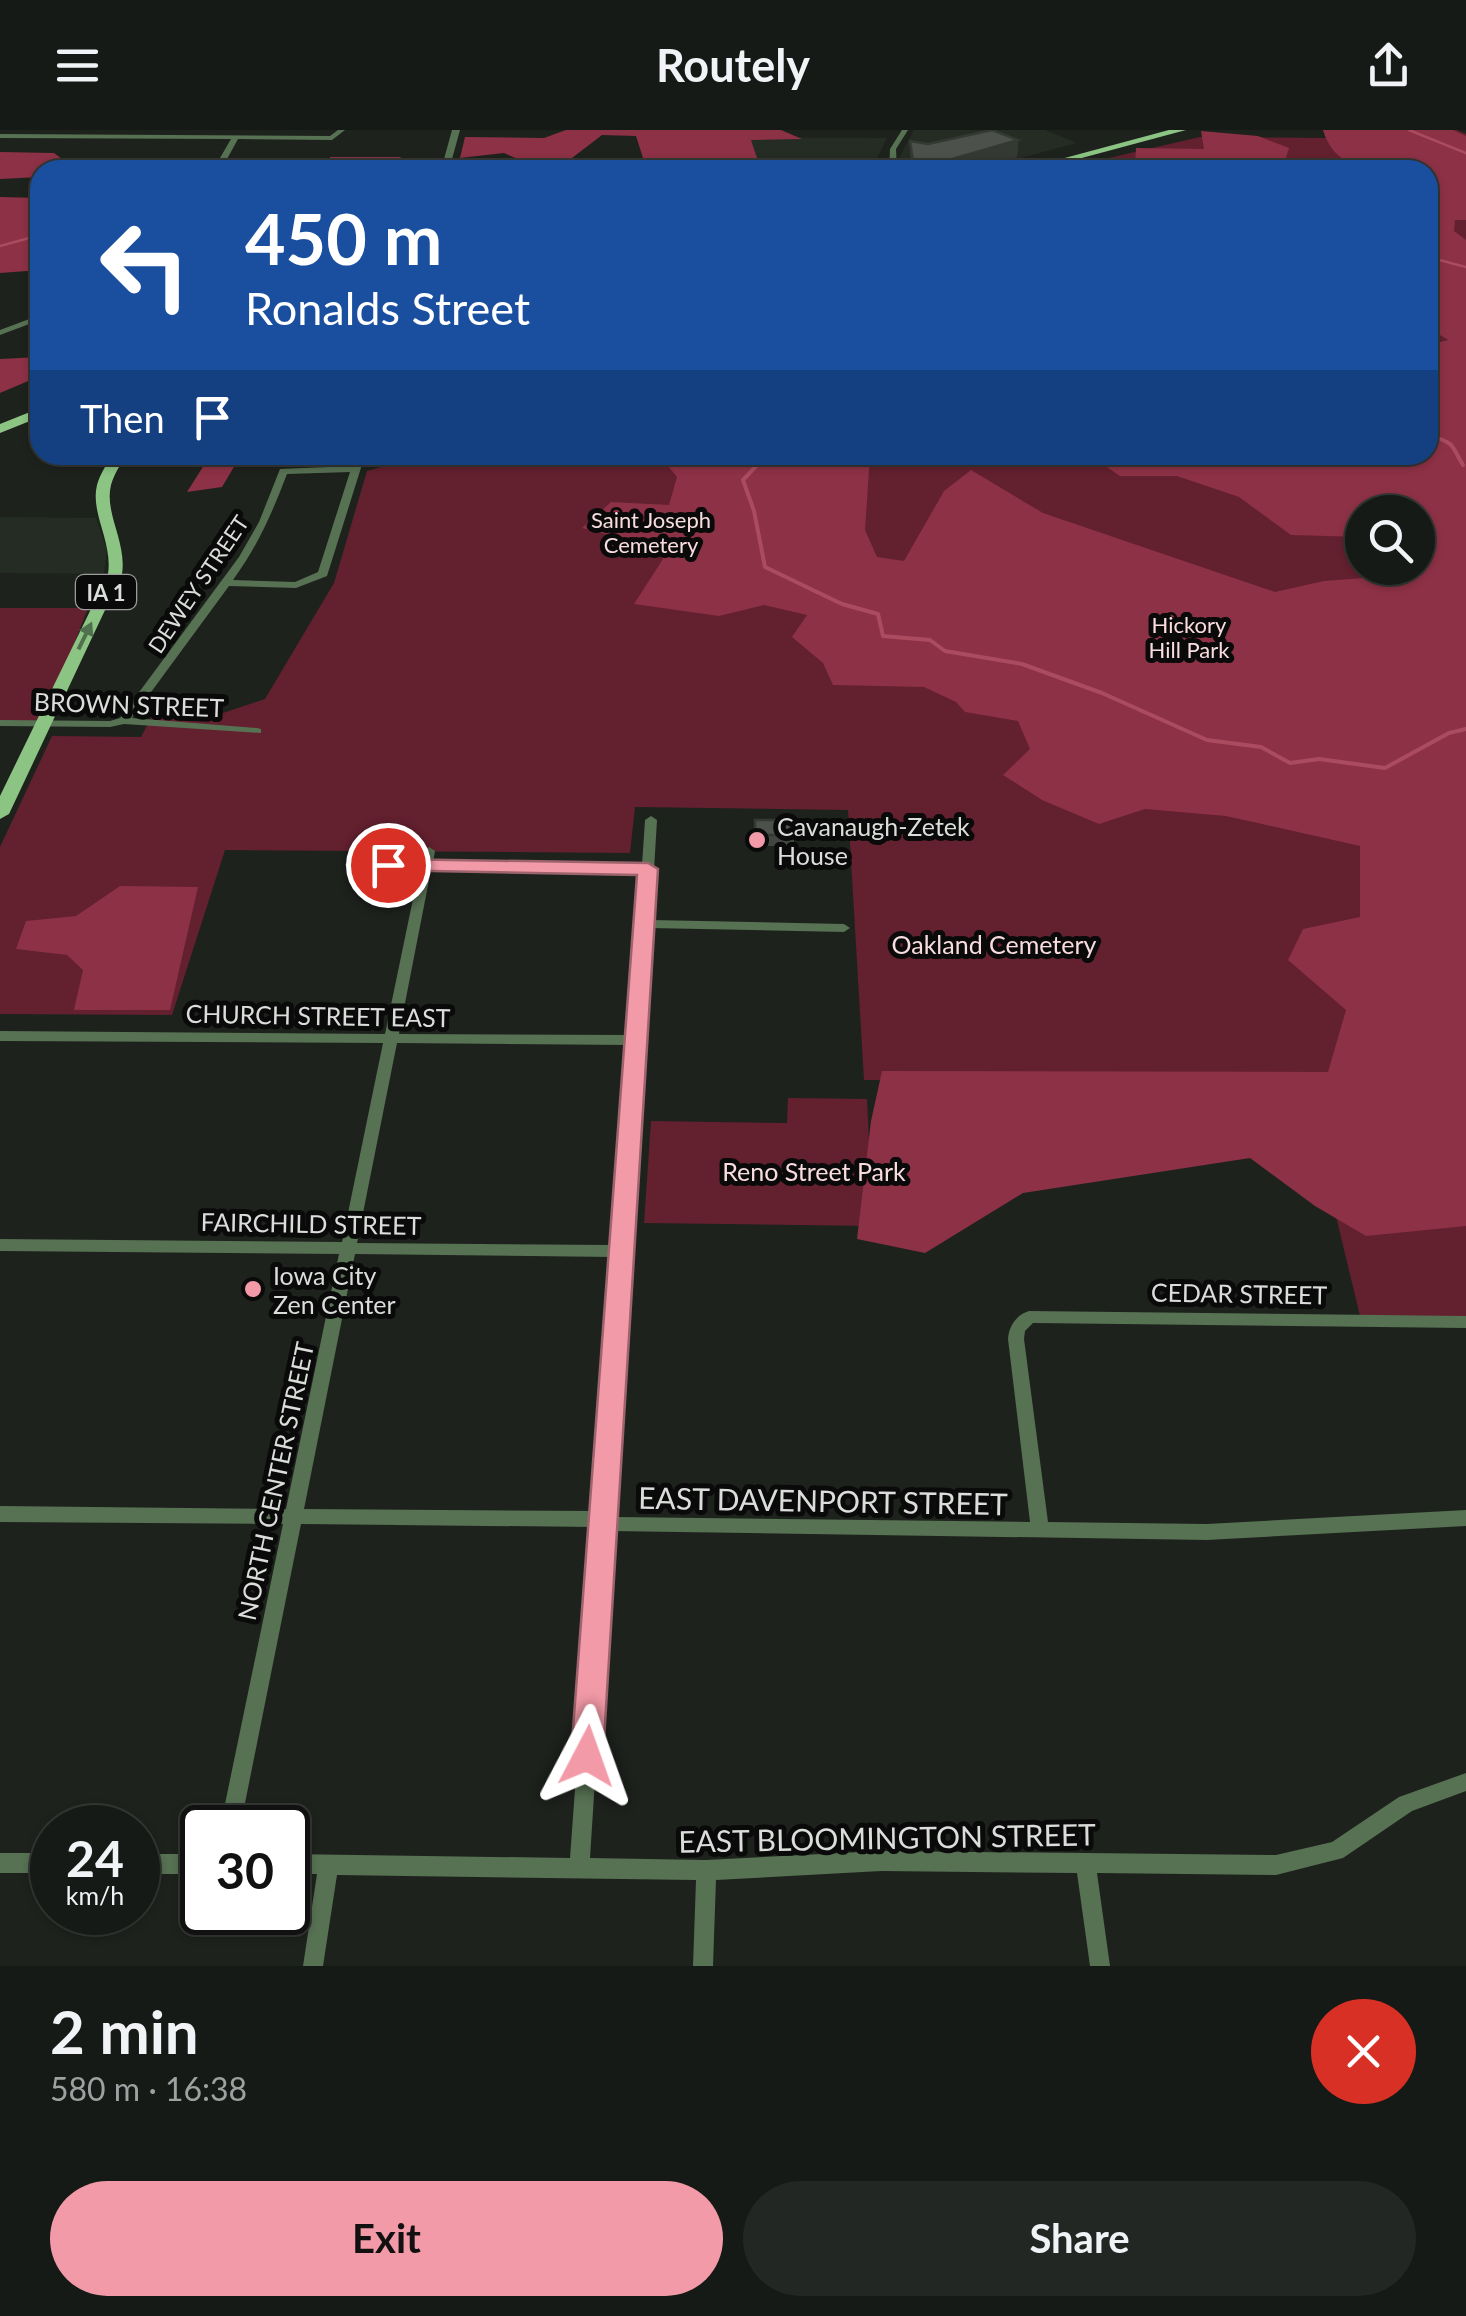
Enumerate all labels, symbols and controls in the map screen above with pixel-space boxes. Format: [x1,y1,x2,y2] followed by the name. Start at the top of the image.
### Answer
[50,38,105,93] icon: menu
[656,38,810,92] text: Routely
[1361,38,1416,93] icon: share
[245,196,442,280] text: 450 m
[80,200,210,330] icon: left
[245,281,530,335] text: Ronalds Street
[185,390,240,445] icon: arrive
[80,395,165,441] text: Then
[1345,495,1435,585] map controls
[1345,495,1435,585] button: search
[591,506,711,558] park label: Saint Joseph Cemetery
[142,510,254,658] street label: DEWEY STREET
[76,575,136,609] road number: IA 1
[1149,611,1230,663] park label: Hickory Hill Park
[76,621,93,650] one-way arrow
[33,686,225,722] street label: BROWN STREET
[777,811,970,870] place label: Cavanaugh-Zetek House
[346,823,431,908] pin
[746,829,768,851] marker: Cavanaugh-Zetek House
[361,838,416,893] icon: arrive
[892,929,1097,959] park label: Oakland Cemetery
[185,998,451,1032] street label: CHURCH STREET EAST
[722,1156,906,1186] park label: Reno Street Park
[200,1206,422,1240] street label: FAIRCHILD STREET
[273,1260,396,1319] place label: Iowa City Zen Center
[1151,1276,1328,1310] street label: CEDAR STREET
[242,1278,264,1300] marker: Iowa City Zen Center
[231,1339,319,1623] street label: NORTH CENTER STREET
[638,1479,1008,1521] street label: EAST DAVENPORT STREET
[535,1704,639,1808] position arrow
[180,1805,310,1935] speed limit sign: 30
[678,1815,1096,1859] street label: EAST BLOOMINGTON STREET
[66,1828,124,1888] text: 24
[66,1880,124,1910] text: km/h
[50,1995,199,2067] text: 2 min
[1311,1999,1416,2104] button: close
[50,2069,247,2108] text: 580 m · 16:38
[50,2181,723,2296] button: Exit
[743,2181,1416,2296] button: Share

